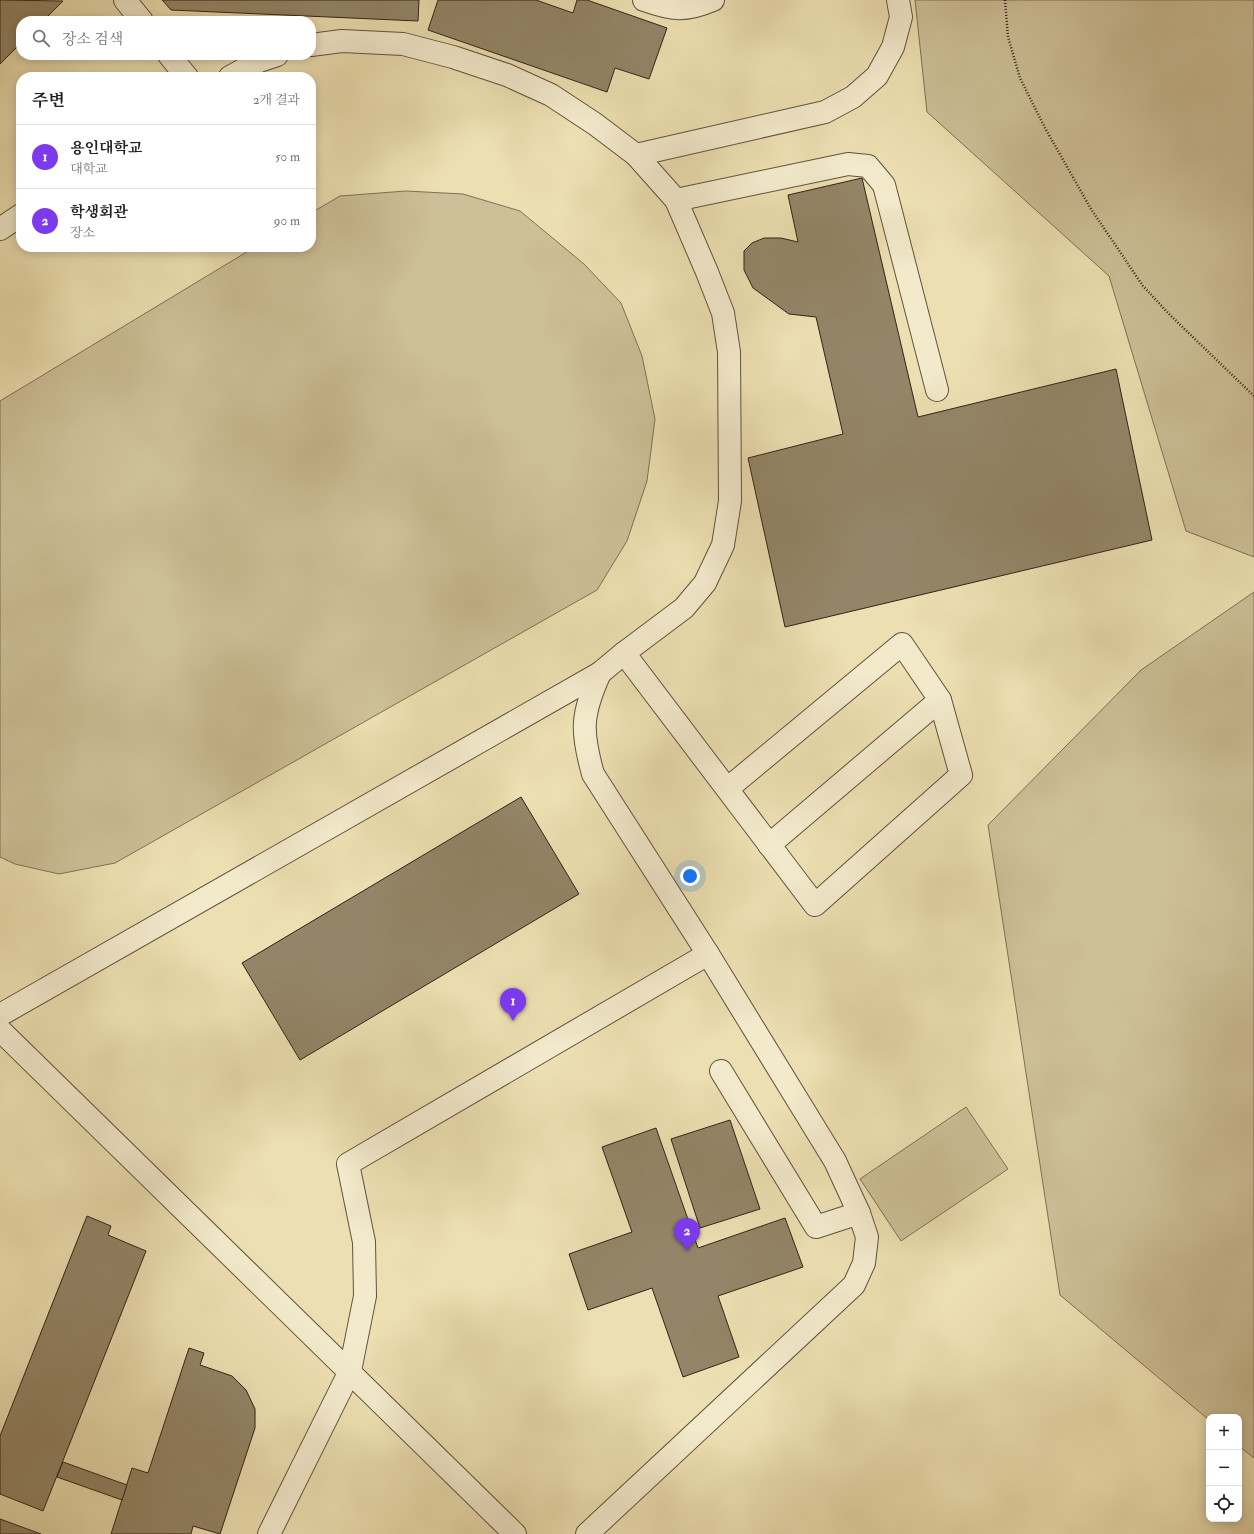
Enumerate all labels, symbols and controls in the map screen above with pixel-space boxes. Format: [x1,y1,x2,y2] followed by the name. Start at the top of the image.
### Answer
[16,16,316,60] search box
[30,27,52,49] icon: search
[62,30,123,49] text: 장소 검색
[32,90,65,111] text: 주변
[253,92,300,108] text: 2개 결과
[70,139,142,158] text: 용인대학교
[43,149,47,165] text: 1
[275,149,300,165] text: 50 m
[70,161,108,177] text: 대학교
[70,203,128,222] text: 학생회관
[42,213,48,229] text: 2
[274,213,300,229] text: 90 m
[70,225,95,241] text: 장소
[680,866,700,886] your location
[500,988,526,1021] pin: 1
[674,1218,700,1251] pin: 2
[1206,1414,1242,1522] map controls
[1206,1414,1242,1450] button: +
[1206,1450,1242,1486] button: −
[1206,1486,1242,1522] button: locate

